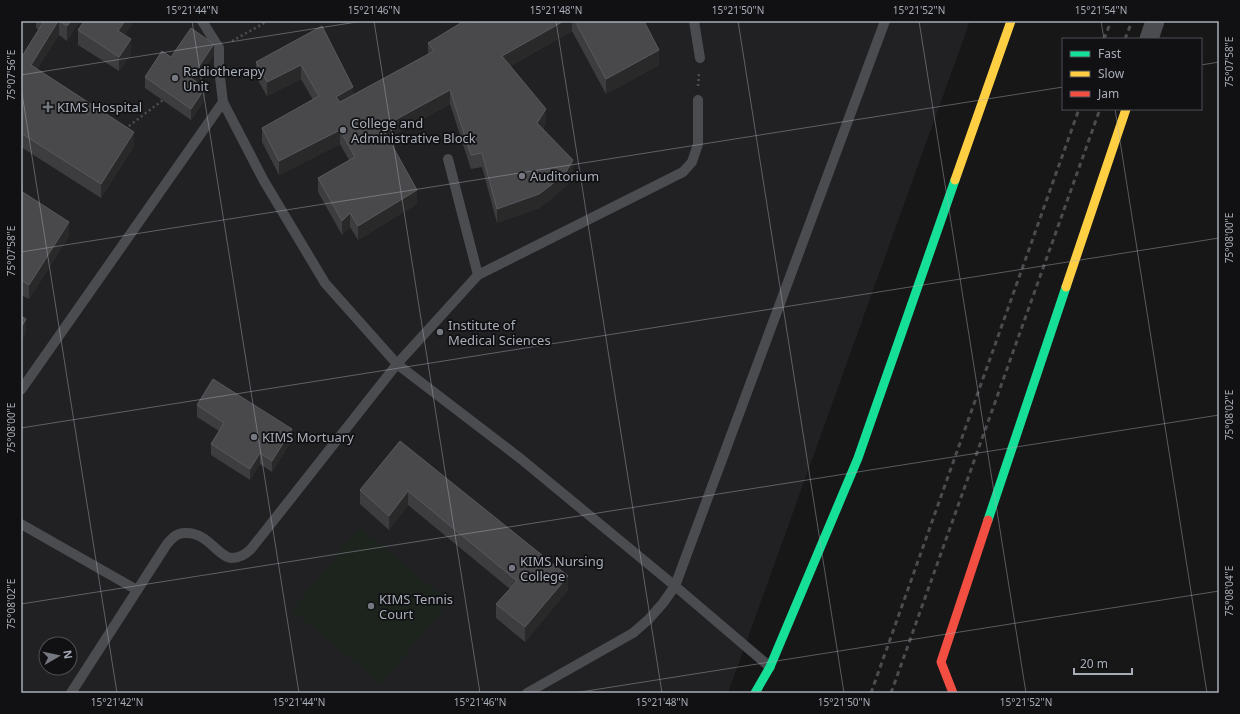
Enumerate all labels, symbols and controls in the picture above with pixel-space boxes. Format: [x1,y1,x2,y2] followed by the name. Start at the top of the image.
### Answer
[166,3,218,17] text: 15°21'44"N
[348,3,400,17] text: 15°21'46"N
[530,3,582,17] text: 15°21'48"N
[712,3,764,17] text: 15°21'50"N
[893,3,945,17] text: 15°21'52"N
[1075,3,1127,17] text: 15°21'54"N
[1222,37,1236,87] text: 75°07'58"E
[1062,38,1202,110] legend
[1098,45,1122,62] text: Fast
[4,50,18,100] text: 75°07'56"E
[183,62,265,95] place label: Radiotherapy Unit
[1098,65,1125,82] text: Slow
[170,73,180,83] marker: Radiotherapy Unit
[1097,85,1119,102] text: Jam
[57,98,142,116] place label: KIMS Hospital
[42,101,54,113] marker: KIMS Hospital
[351,114,476,147] place label: College and Administrative Block
[338,125,348,135] marker: College and Administrative Block
[530,167,599,185] place label: Auditorium
[517,171,527,181] marker: Auditorium
[1222,213,1236,263] text: 75°08'00"E
[4,226,18,276] text: 75°07'58"E
[448,316,551,349] place label: Institute of Medical Sciences
[435,327,445,337] marker: Institute of Medical Sciences
[1222,390,1236,440] text: 75°08'02"E
[4,403,18,453] text: 75°08'00"E
[262,428,354,446] place label: KIMS Mortuary
[249,432,259,442] marker: KIMS Mortuary
[520,552,604,585] place label: KIMS Nursing College
[507,563,517,573] marker: KIMS Nursing College
[1222,566,1236,616] text: 75°08'04"E
[4,579,18,629] text: 75°08'02"E
[379,590,453,623] place label: KIMS Tennis Court
[366,601,376,611] marker: KIMS Tennis Court
[38,636,78,676] north arrow
[60,649,76,660] text: N
[1074,650,1132,676] scale bar
[1080,655,1108,672] text: 20 m
[91,695,143,709] text: 15°21'42"N
[273,695,325,709] text: 15°21'44"N
[454,695,506,709] text: 15°21'46"N
[636,695,688,709] text: 15°21'48"N
[818,695,870,709] text: 15°21'50"N
[1000,695,1052,709] text: 15°21'52"N

